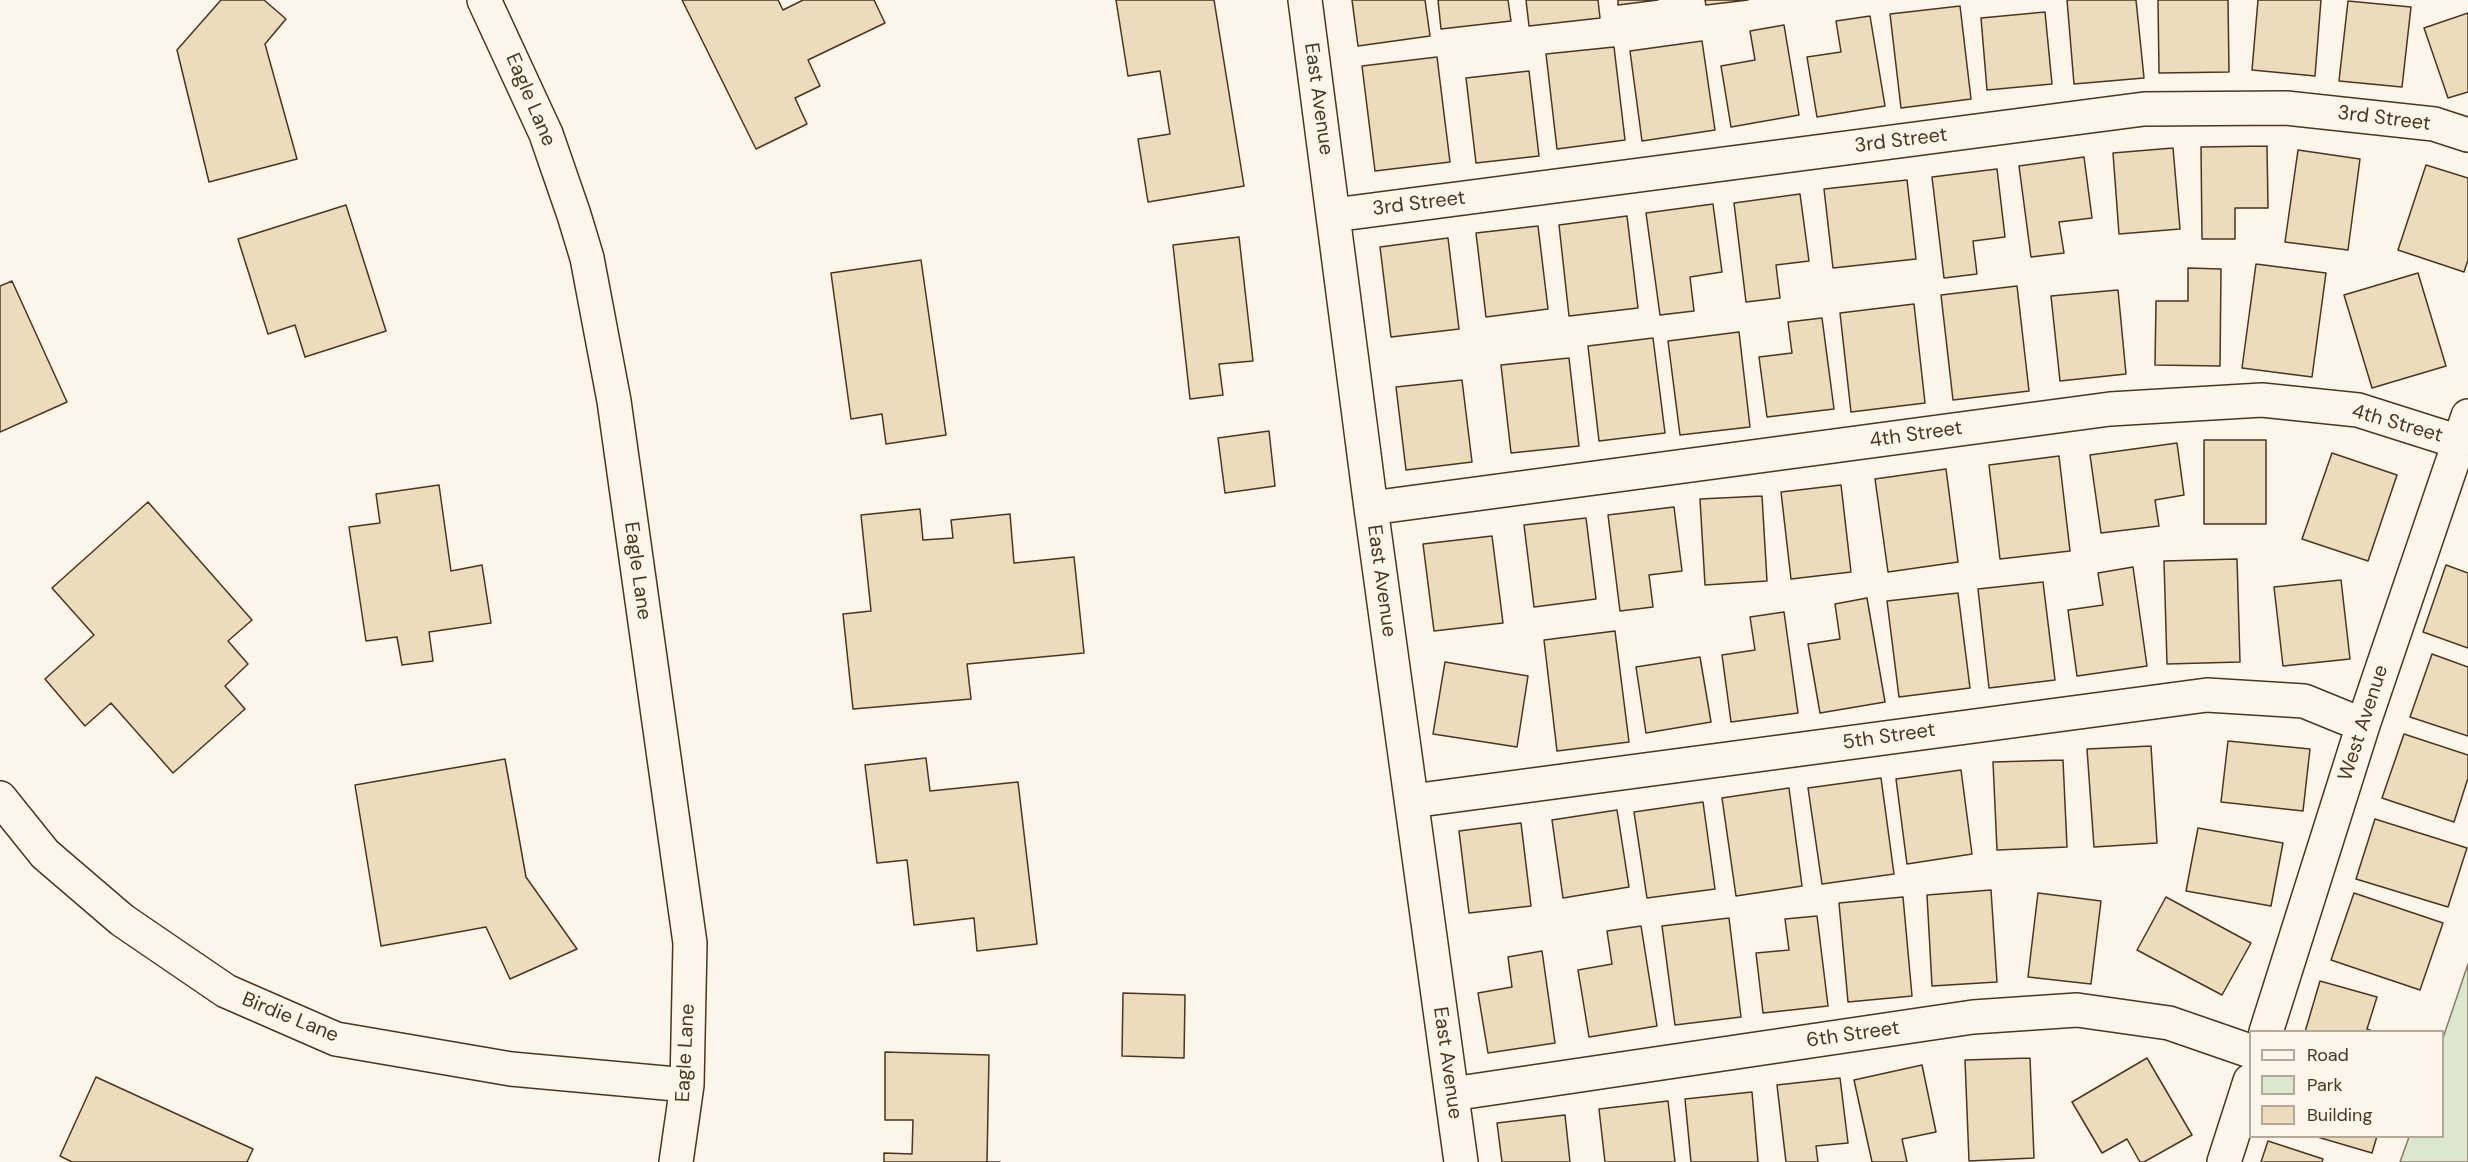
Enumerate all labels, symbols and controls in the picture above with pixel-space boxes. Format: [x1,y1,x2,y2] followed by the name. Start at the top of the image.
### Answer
[1298,41,1338,157] street label: East Avenue
[500,50,560,150] street label: Eagle Lane
[2336,101,2432,137] street label: 3rd Street
[1853,123,1949,159] street label: 3rd Street
[1371,186,1467,222] street label: 3rd Street
[2349,400,2445,448] street label: 4th Street
[1868,417,1964,453] street label: 4th Street
[618,520,656,622] street label: Eagle Lane
[1361,523,1401,639] street label: East Avenue
[2334,662,2394,784] street label: West Avenue
[1841,719,1937,755] street label: 5th Street
[238,988,342,1048] street label: Birdie Lane
[671,1003,701,1103] street label: Eagle Lane
[1427,1005,1467,1121] street label: East Avenue
[1805,1017,1901,1053] street label: 6th Street
[2249,1030,2444,1138] legend
[2307,1043,2349,1067] text: Road
[2307,1073,2343,1097] text: Park
[2307,1103,2372,1127] text: Building

